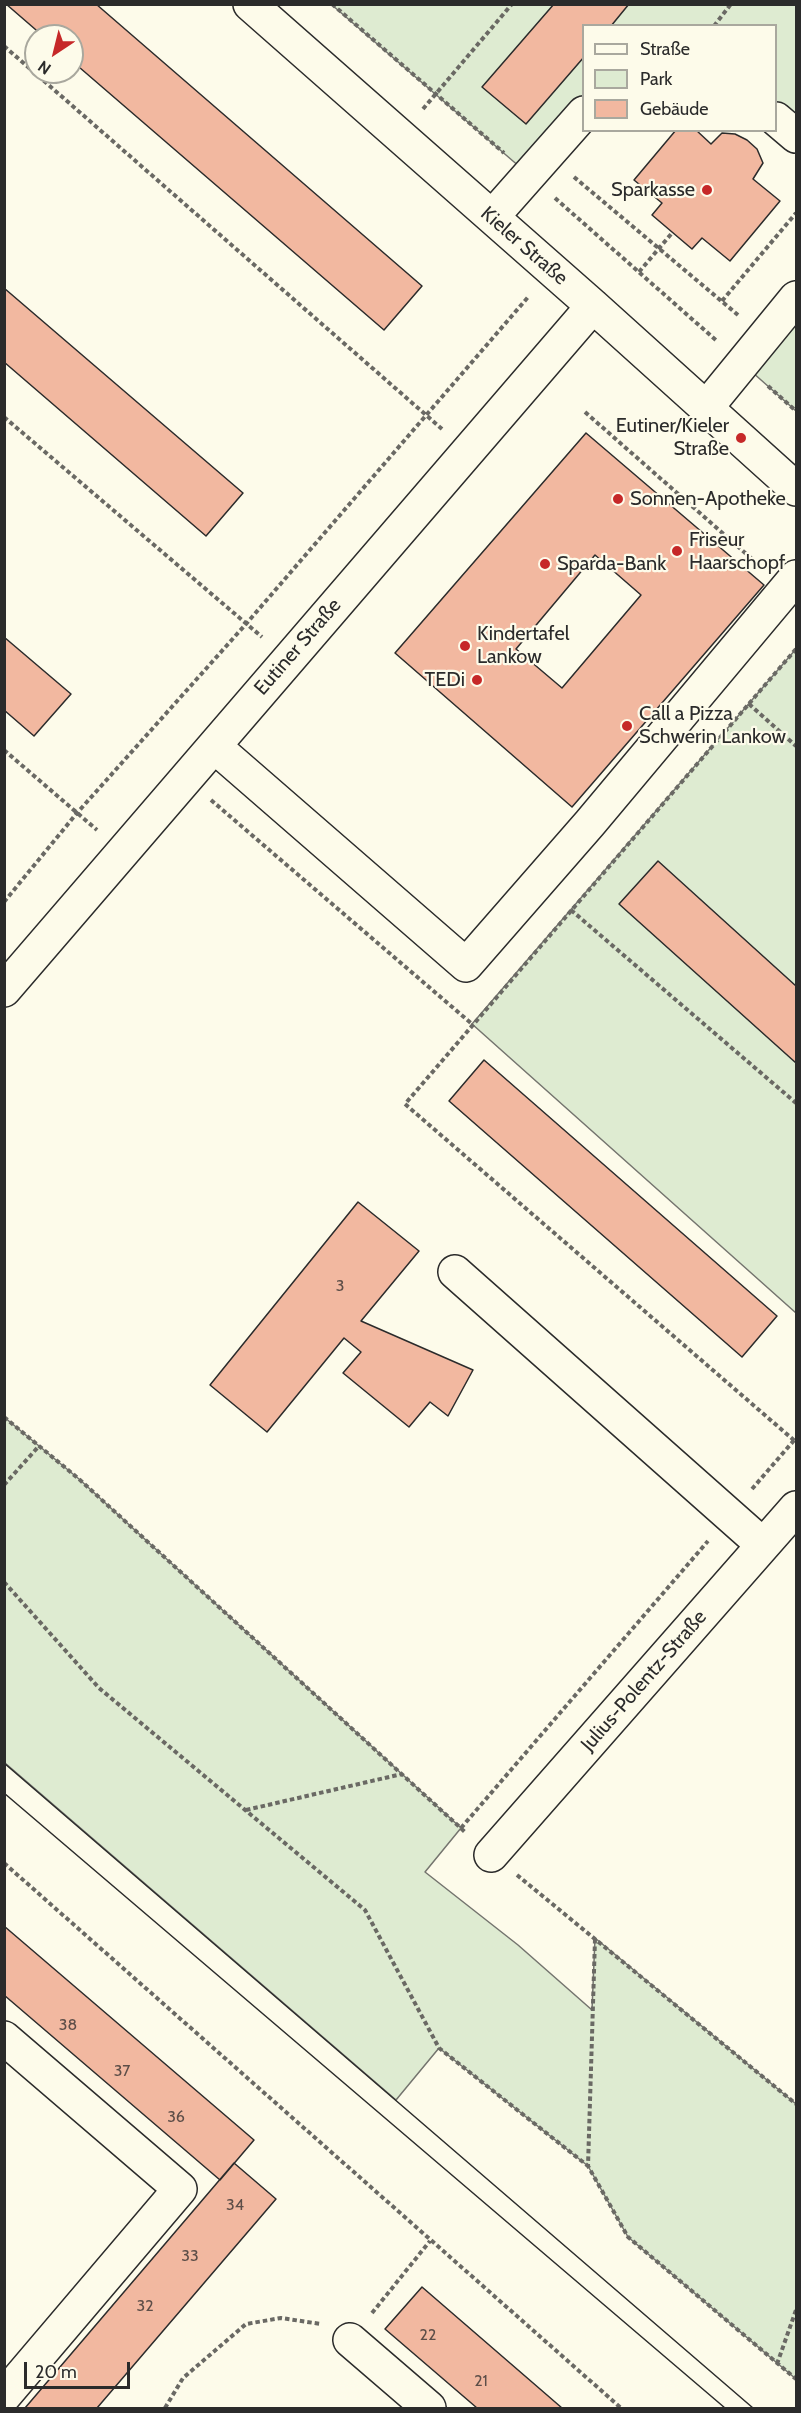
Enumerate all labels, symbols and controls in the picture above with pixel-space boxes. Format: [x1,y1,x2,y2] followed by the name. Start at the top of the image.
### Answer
[24,24,84,84] north arrow
[582,24,777,132] legend
[640,38,690,60] text: Straße
[34,56,55,79] text: N
[640,68,672,90] text: Park
[640,98,709,120] text: Gebäude
[611,178,695,202] place label: Sparkasse
[700,183,714,197] marker: Sparkasse
[476,202,572,290] street label: Kieler Straße
[616,414,729,461] place label: Eutiner/Kieler Straße
[734,431,748,445] marker: Eutiner/Kieler Straße
[630,487,786,511] place label: Sonnen-Apotheke
[611,492,625,506] marker: Sonnen-Apotheke
[689,528,785,575] place label: Friseur Haarschopf
[670,544,684,558] marker: Friseur Haarschopf
[557,552,666,576] place label: Sparda-Bank
[538,557,552,571] marker: Sparda-Bank
[250,594,346,700] street label: Eutiner Straße
[477,622,569,669] place label: Kindertafel Lankow
[458,639,472,653] marker: Kindertafel Lankow
[425,668,465,692] place label: TEDi
[470,673,484,687] marker: TEDi
[639,702,786,749] place label: Call a Pizza Schwerin Lankow
[620,719,634,733] marker: Call a Pizza Schwerin Lankow
[336,1276,344,1296] house number: 3
[576,1605,712,1757] street label: Julius-Polentz-Straße
[59,2015,77,2035] house number: 38
[114,2061,130,2081] house number: 37
[167,2107,185,2127] house number: 36
[226,2195,244,2215] house number: 34
[181,2246,199,2266] house number: 33
[136,2296,154,2316] house number: 32
[420,2325,436,2345] house number: 22
[27,2350,134,2388] scale bar
[35,2361,77,2383] text: 20 m
[474,2371,488,2391] house number: 21

